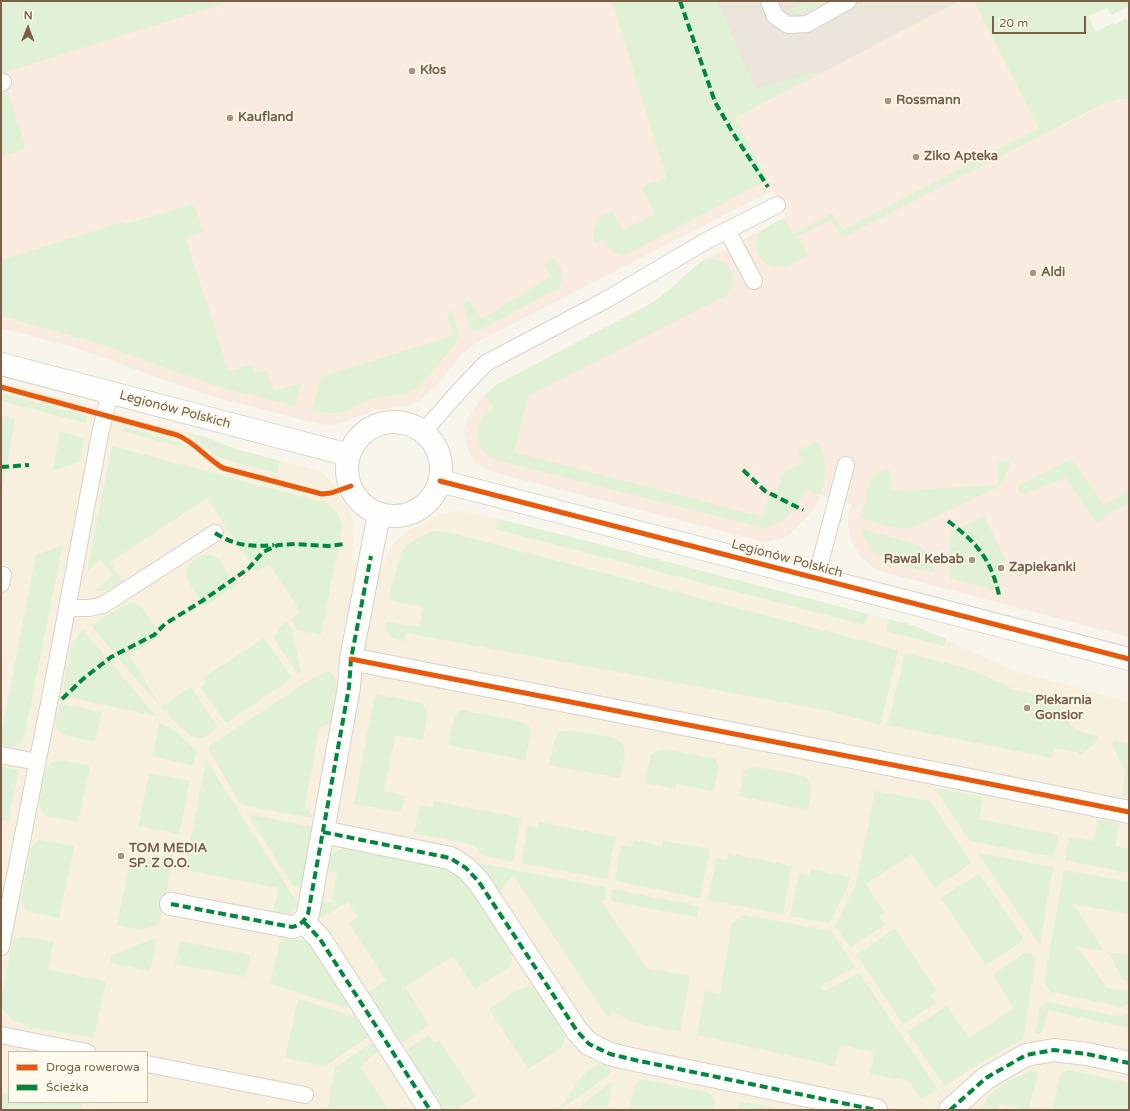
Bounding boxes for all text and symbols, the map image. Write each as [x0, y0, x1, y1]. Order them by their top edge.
north arrow [8, 8, 48, 48]
scale bar [994, 8, 1088, 34]
text: N [24, 9, 33, 22]
text: 20 m [999, 16, 1028, 30]
place label: Kłos [420, 63, 446, 79]
marker: Kłos [407, 66, 417, 76]
place label: Rossmann [896, 93, 961, 109]
marker: Rossmann [883, 96, 893, 106]
place label: Kaufland [238, 110, 294, 126]
marker: Kaufland [225, 113, 235, 123]
place label: Ziko Apteka [924, 149, 998, 165]
marker: Ziko Apteka [911, 152, 921, 162]
place label: Aldi [1041, 265, 1065, 281]
marker: Aldi [1028, 268, 1038, 278]
street label: Legionów Polskich [118, 388, 232, 432]
street label: Legionów Polskich [730, 537, 844, 581]
place label: Rawal Kebab [884, 552, 964, 568]
marker: Rawal Kebab [967, 555, 977, 565]
place label: Zapiekanki [1009, 560, 1076, 576]
marker: Zapiekanki [996, 563, 1006, 573]
place label: Piekarnia Gonsior [1035, 693, 1092, 724]
marker: Piekarnia Gonsior [1022, 703, 1032, 713]
place label: TOM MEDIA SP. Z O.O. [129, 841, 207, 872]
marker: TOM MEDIA SP. Z O.O. [116, 851, 126, 861]
legend [8, 1051, 148, 1103]
text: Droga rowerowa [46, 1060, 140, 1074]
text: Ścieżka [46, 1080, 89, 1094]

